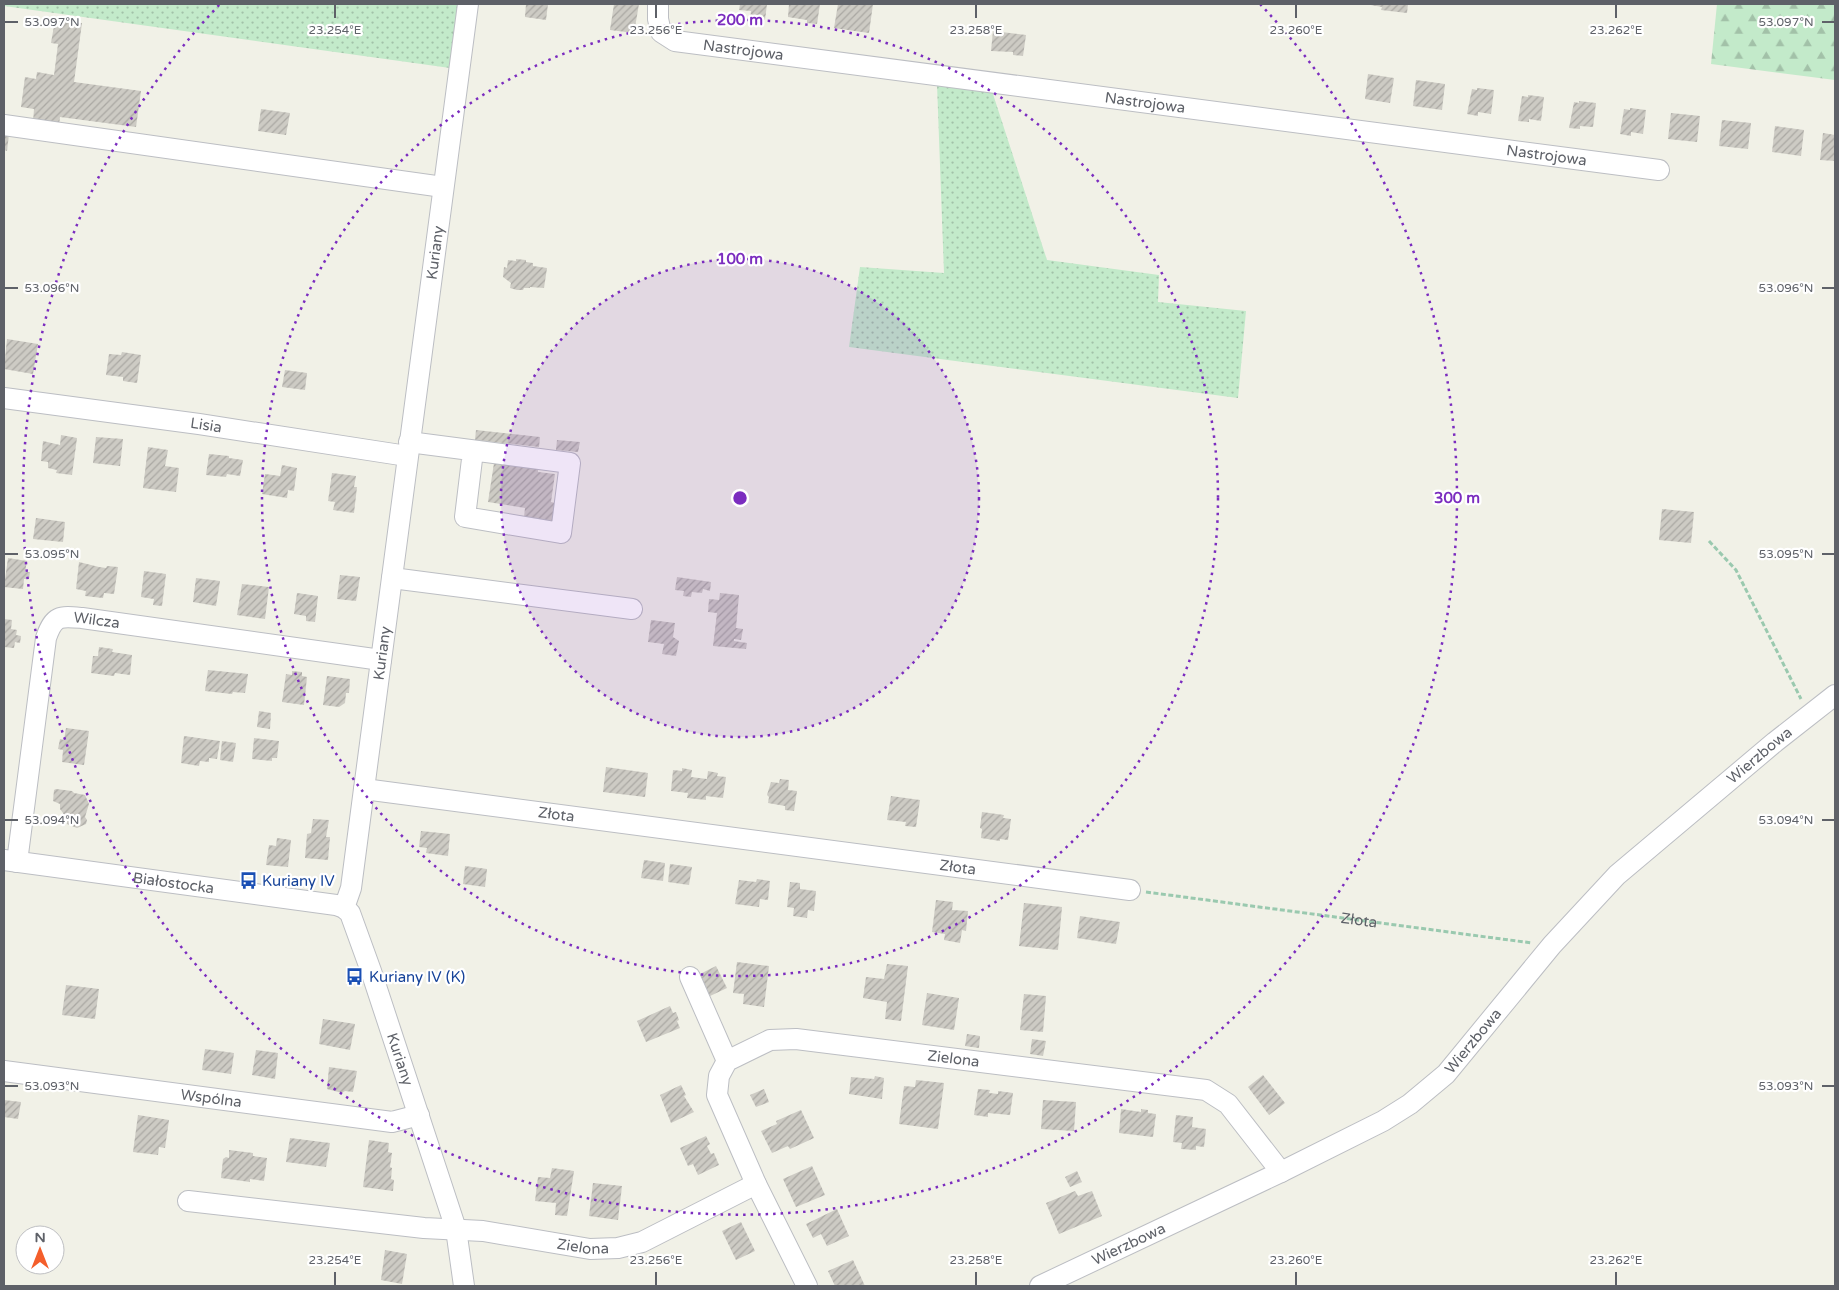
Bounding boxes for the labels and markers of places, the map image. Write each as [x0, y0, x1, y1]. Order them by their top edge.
centre of rings [731, 489, 749, 507]
bus stop icon: Kuriany IV [238, 871, 258, 891]
place label: Kuriany IV [262, 872, 335, 890]
bus stop icon: Kuriany IV (K) [345, 967, 365, 987]
place label: Kuriany IV (K) [369, 968, 465, 986]

